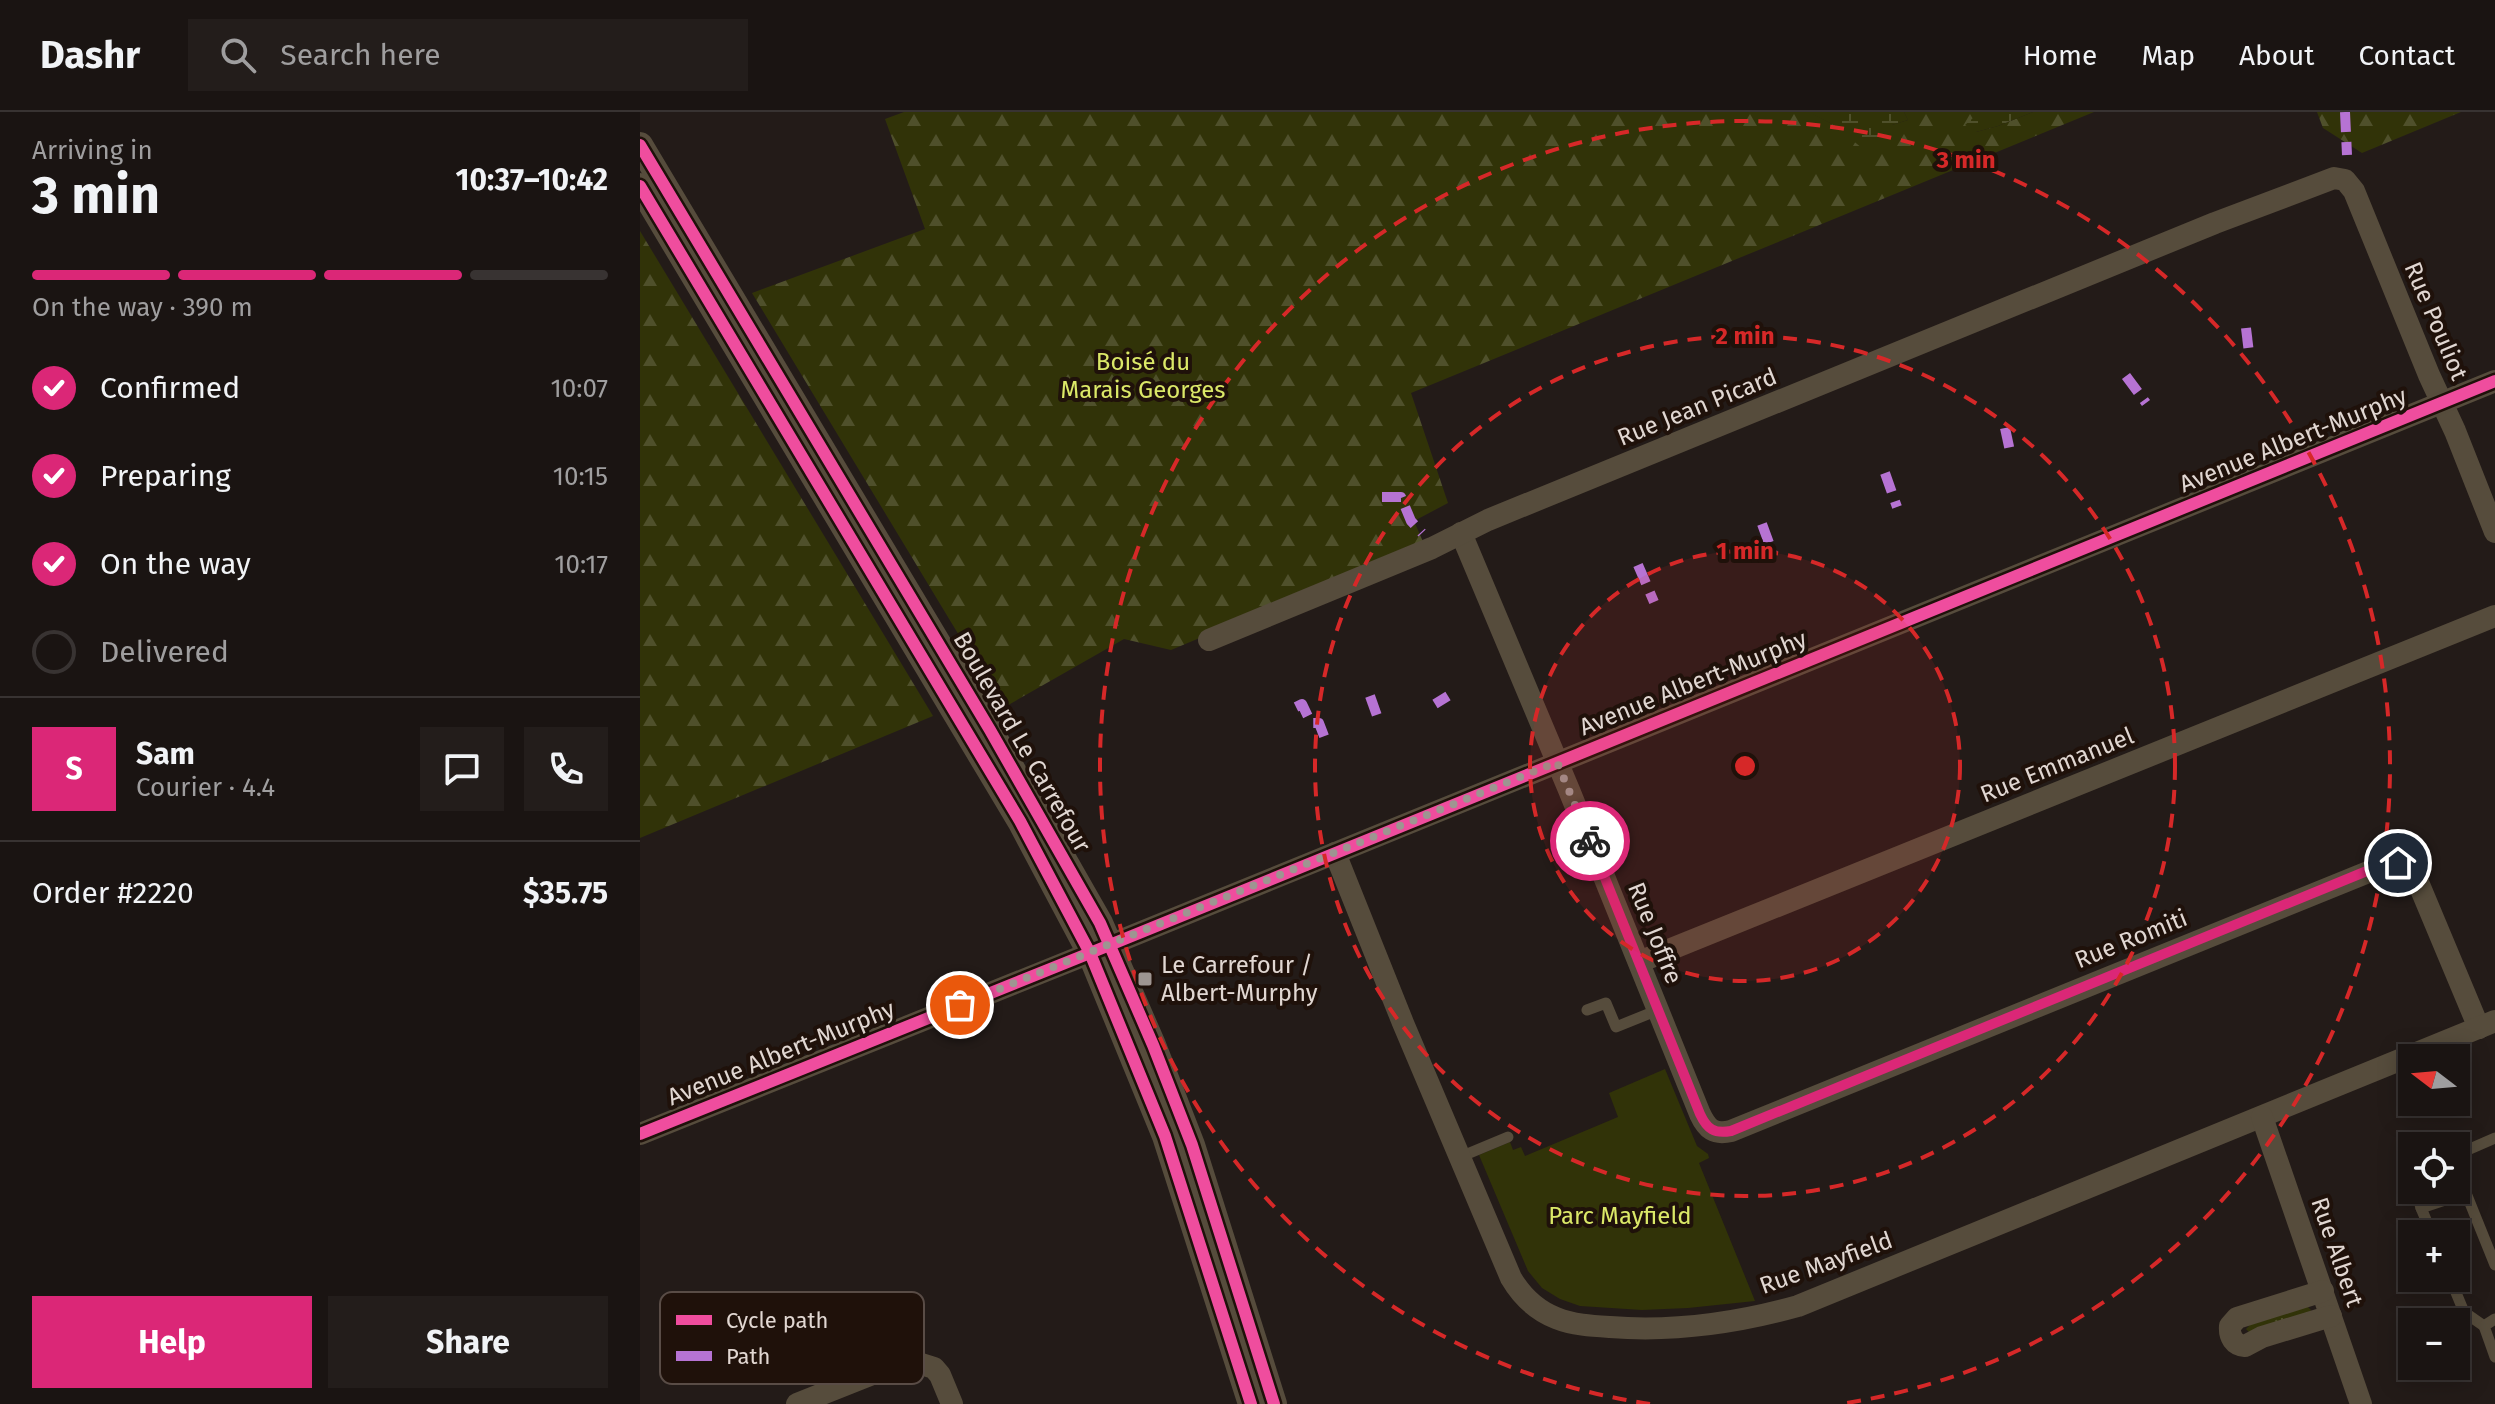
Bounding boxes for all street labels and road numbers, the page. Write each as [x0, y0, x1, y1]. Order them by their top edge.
street label: Rue Pouliot [2399, 258, 2474, 385]
street label: Rue Jean Picard [1613, 362, 1781, 452]
street label: Avenue Albert-Murphy [2175, 382, 2411, 498]
street label: Avenue Albert-Murphy [1575, 625, 1811, 741]
street label: Boulevard Le Carrefour [948, 627, 1097, 858]
street label: Rue Emmanuel [1976, 722, 2138, 808]
street label: Rue Joffre [1622, 878, 1688, 988]
street label: Rue Romiti [2071, 904, 2191, 974]
street label: Avenue Albert-Murphy [663, 995, 899, 1111]
street label: Rue Albert [2305, 1194, 2369, 1311]
street label: Rue Mayfield [1756, 1226, 1896, 1300]

